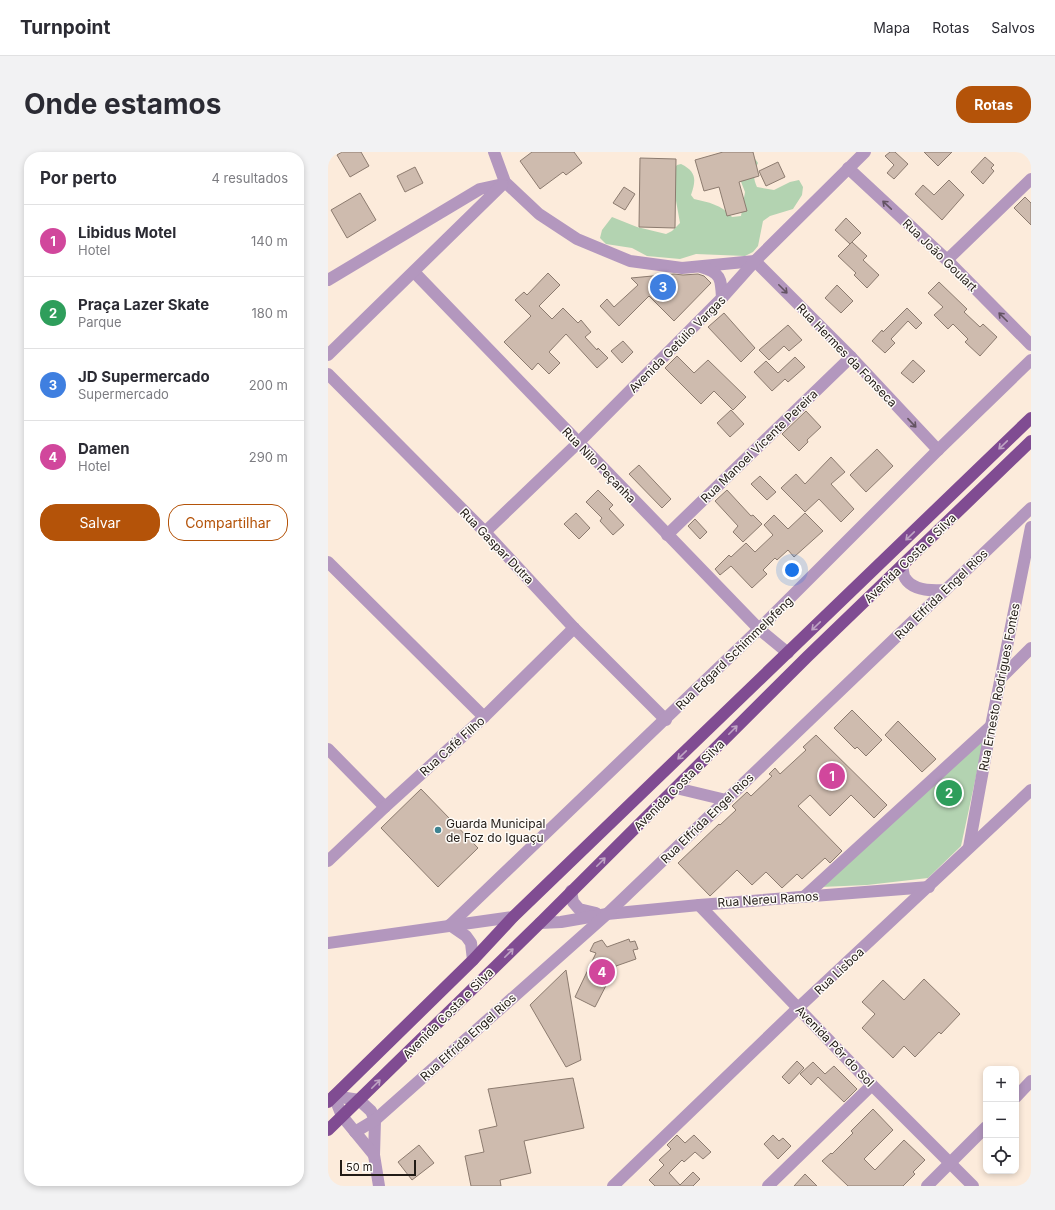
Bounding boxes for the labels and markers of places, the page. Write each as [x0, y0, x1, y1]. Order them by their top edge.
pin: 3 [650, 272, 676, 302]
pin: 1 [819, 761, 845, 791]
pin: 2 [936, 778, 962, 808]
place label: Guarda Municipal de Foz do Iguaçu [446, 816, 545, 845]
marker: Guarda Municipal de Foz do Iguaçu [433, 825, 443, 835]
pin: 4 [589, 957, 615, 987]

